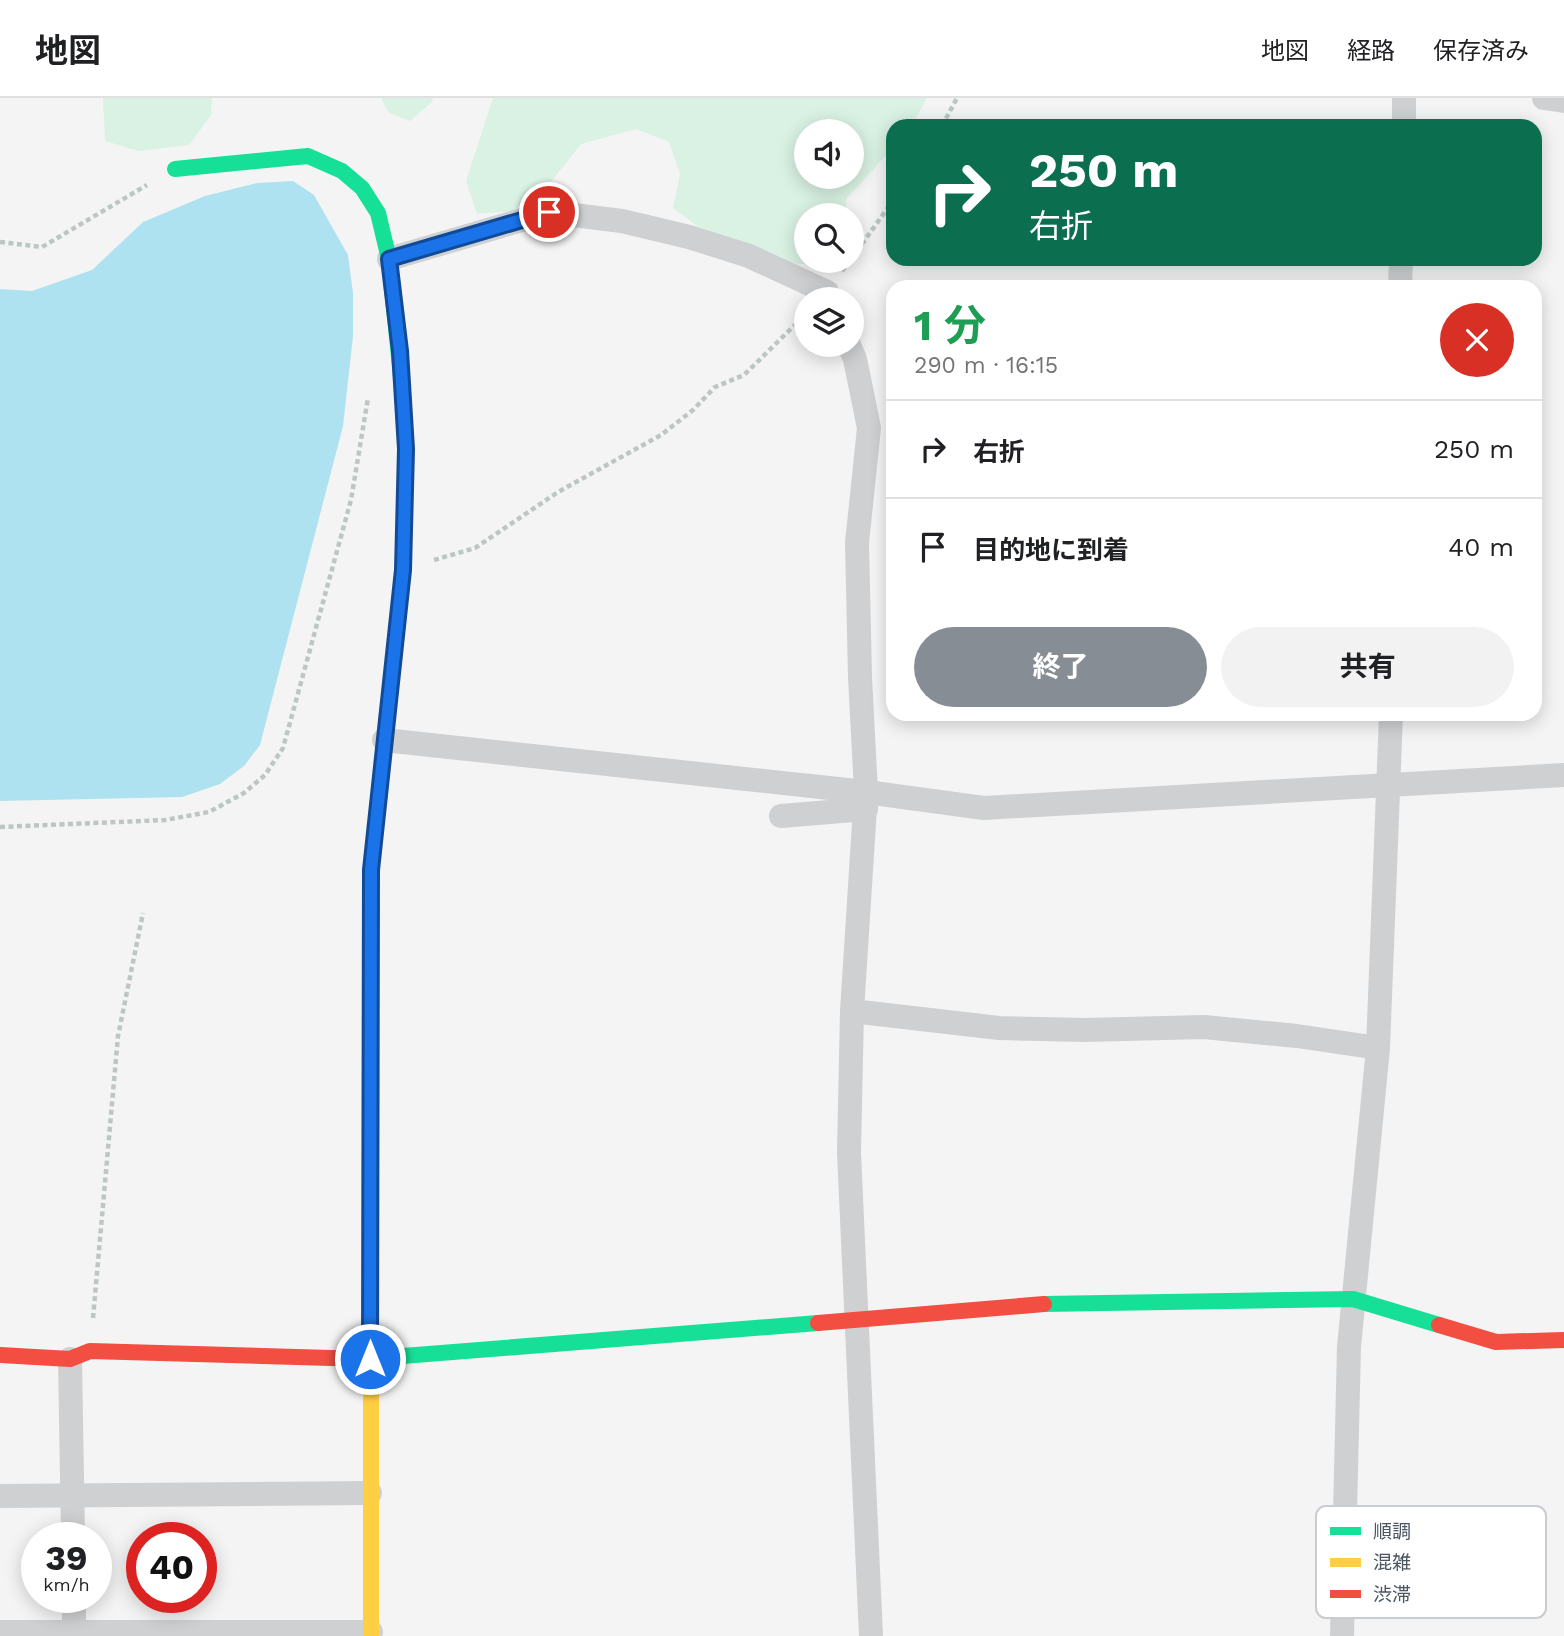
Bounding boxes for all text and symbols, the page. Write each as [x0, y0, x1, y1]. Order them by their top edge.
text: 地図 [35, 31, 101, 70]
text: 地図 [1261, 37, 1309, 65]
text: 経路 [1347, 37, 1395, 65]
text: 保存済み [1433, 37, 1529, 65]
map controls [794, 119, 864, 357]
button: sound [794, 119, 864, 189]
text: 250 m [1029, 141, 1178, 199]
icon: right [914, 147, 1005, 238]
pin [519, 182, 579, 242]
icon: arrive [530, 193, 568, 231]
button: search [794, 203, 864, 273]
text: 右折 [1029, 207, 1093, 245]
button: layers [794, 287, 864, 357]
text: 1 分 [914, 301, 986, 350]
button: close [1440, 303, 1514, 377]
text: 290 m · 16:15 [914, 352, 1058, 379]
icon: right [914, 430, 952, 468]
text: 250 m [1434, 434, 1514, 464]
text: 右折 [973, 437, 1025, 467]
icon: arrive [914, 528, 952, 566]
text: 40 m [1448, 532, 1514, 562]
text: 目的地に到着 [973, 535, 1129, 565]
button: 終了 [914, 627, 1207, 707]
button: 共有 [1221, 627, 1514, 707]
position arrow [333, 1322, 407, 1396]
legend [1316, 1506, 1546, 1618]
text: 順調 [1373, 1520, 1411, 1543]
speed limit sign: 40 [126, 1522, 217, 1613]
text: 39 [45, 1537, 88, 1579]
text: 混雑 [1373, 1551, 1411, 1574]
text: km/h [43, 1574, 90, 1595]
text: 渋滞 [1373, 1583, 1411, 1606]

